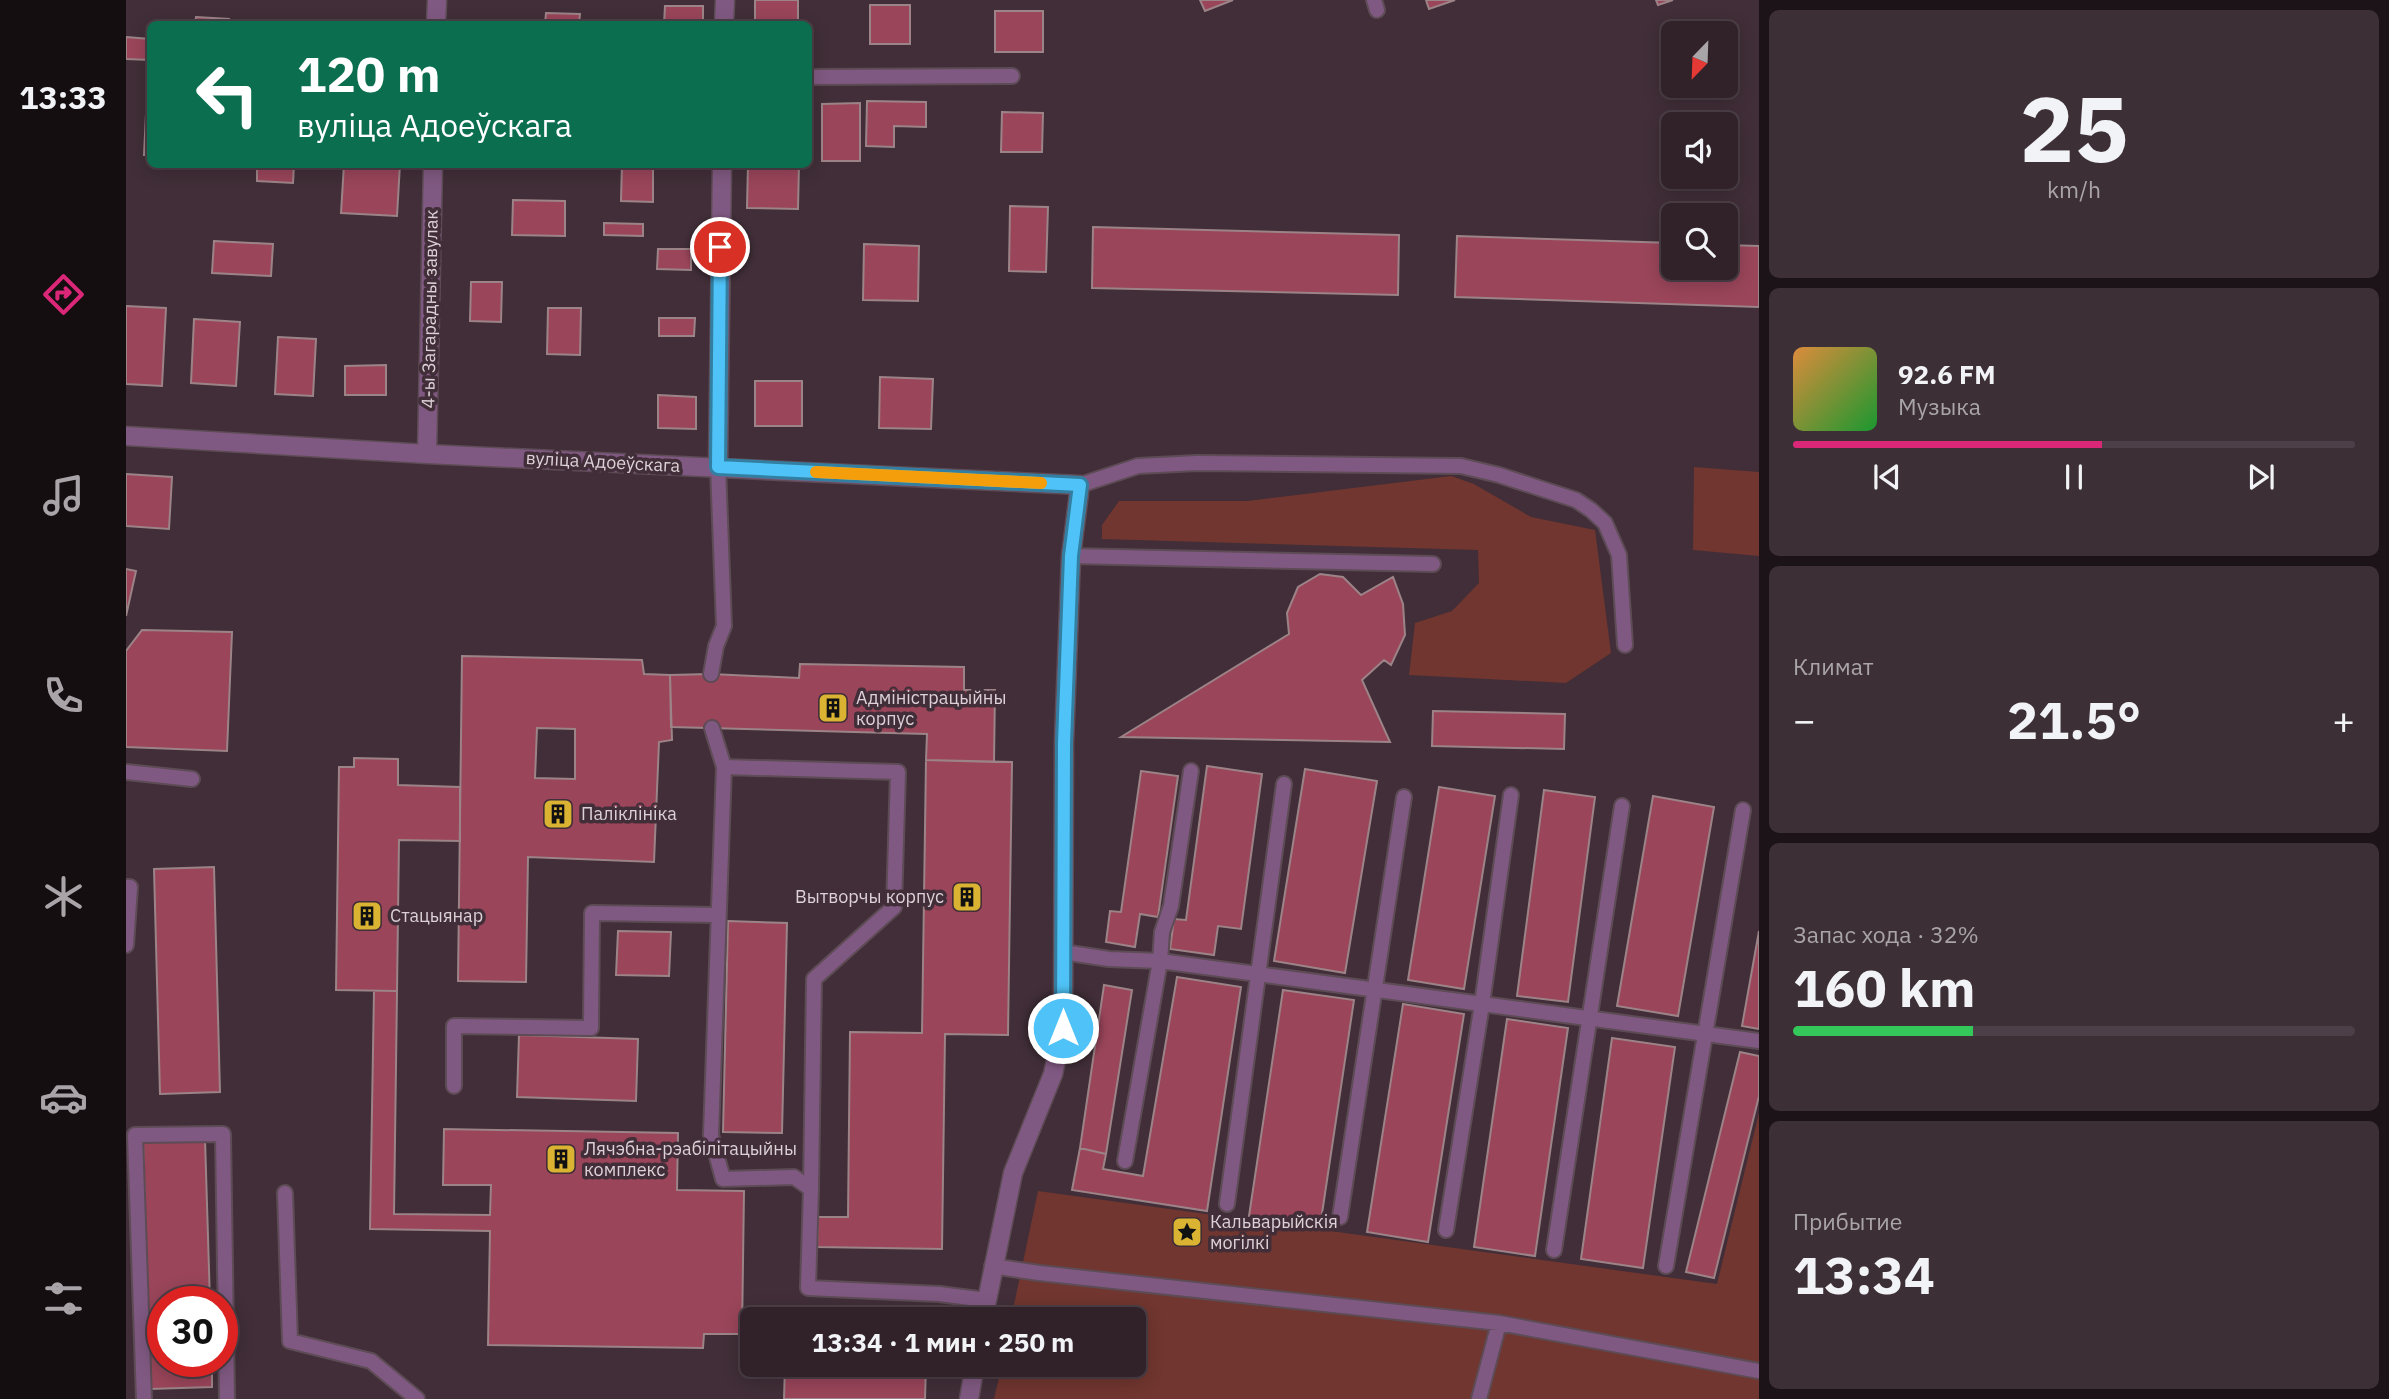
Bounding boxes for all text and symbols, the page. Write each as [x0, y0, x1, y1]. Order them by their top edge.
north arrow [1661, 21, 1738, 98]
map controls [1661, 21, 1738, 280]
text: 120 m [297, 42, 441, 105]
icon: left [182, 49, 273, 140]
text: 25 [2019, 69, 2129, 187]
text: 13:33 [19, 76, 107, 118]
text: вуліца Адоеўскага [297, 104, 572, 146]
button: sound [1661, 112, 1738, 189]
text: km/h [2047, 174, 2101, 204]
button: search [1661, 203, 1738, 280]
street label: 4-ы Загарадны завулак [416, 209, 443, 408]
pin [690, 217, 750, 277]
icon: arrive [701, 228, 739, 266]
icon: directions [39, 270, 88, 319]
text: 92.6 FM [1898, 357, 1996, 391]
text: Музыка [1898, 391, 1981, 421]
street label: вуліца Адоеўскага [525, 446, 681, 477]
icon: previous [1868, 458, 1906, 496]
icon: pause [2055, 458, 2093, 496]
icon: next [2242, 458, 2280, 496]
icon: music [39, 471, 88, 520]
text: Климат [1793, 651, 1874, 681]
icon: phone [39, 671, 88, 720]
place label: Адміністрацыйны корпус [856, 686, 1006, 730]
text: 21.5° [2007, 686, 2141, 753]
building icon: Адміністрацыйны корпус [816, 691, 850, 725]
text: − [1793, 695, 1816, 744]
text: + [2332, 695, 2355, 744]
building icon: Паліклініка [541, 797, 575, 831]
place label: Паліклініка [581, 802, 677, 825]
icon: climate [39, 872, 88, 921]
building icon: Вытворчы корпус [950, 880, 984, 914]
place label: Вытворчы корпус [795, 885, 944, 908]
building icon: Стацыянар [350, 899, 384, 933]
place label: Стацыянар [390, 904, 483, 927]
text: Запас хода · 32% [1793, 919, 1979, 949]
text: 160 km [1793, 954, 1975, 1021]
position arrow [1026, 991, 1100, 1065]
icon: car [39, 1073, 88, 1122]
place label: Лячэбна-рэабілітацыйны комплекс [584, 1137, 797, 1181]
building icon: Лячэбна-рэабілітацыйны комплекс [544, 1142, 578, 1176]
text: Прибытие [1793, 1206, 1902, 1236]
place label: Кальварыйскія могілкі [1210, 1210, 1338, 1254]
place icon: Кальварыйскія могілкі [1170, 1215, 1204, 1249]
text: 13:34 [1793, 1241, 1935, 1308]
icon: filters [39, 1274, 88, 1323]
speed limit sign: 30 [147, 1286, 238, 1377]
text: 13:34 · 1 мин · 250 m [812, 1325, 1074, 1359]

